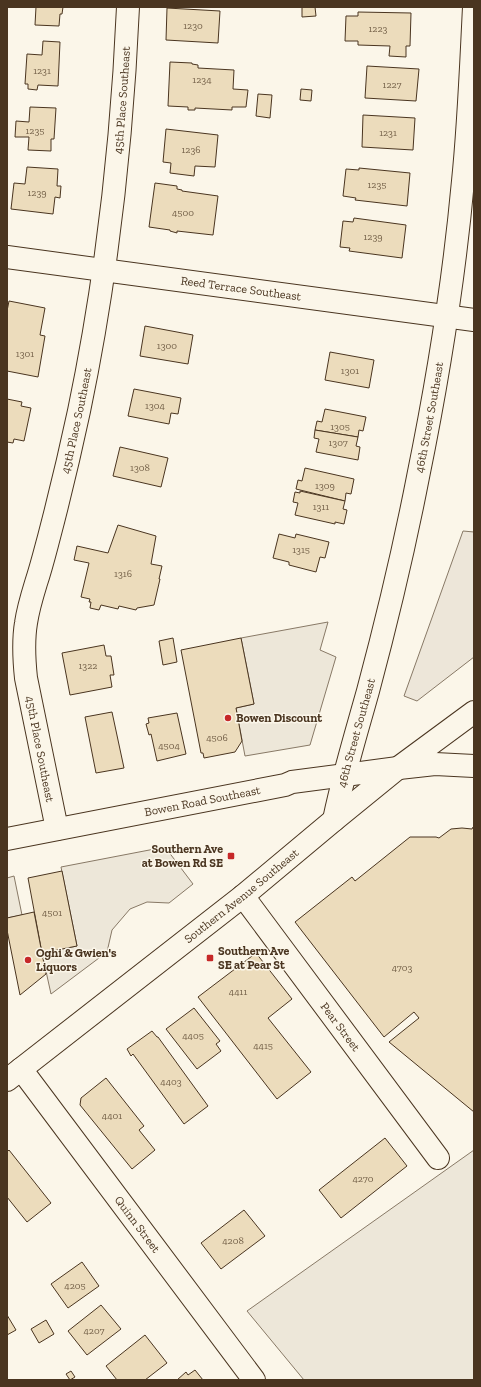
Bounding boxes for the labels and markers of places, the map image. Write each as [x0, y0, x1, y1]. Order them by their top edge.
place label: Bowen Discount [236, 711, 322, 725]
marker: Bowen Discount [223, 713, 233, 723]
place label: Southern Ave at Bowen Rd SE [142, 842, 223, 870]
marker: Southern Ave at Bowen Rd SE [226, 851, 236, 861]
place label: Southern Ave SE at Pear St [218, 944, 290, 972]
place label: Oghi & Gwien's Liquors [36, 946, 117, 974]
marker: Southern Ave SE at Pear St [205, 953, 215, 963]
marker: Oghi & Gwien's Liquors [23, 955, 33, 965]

